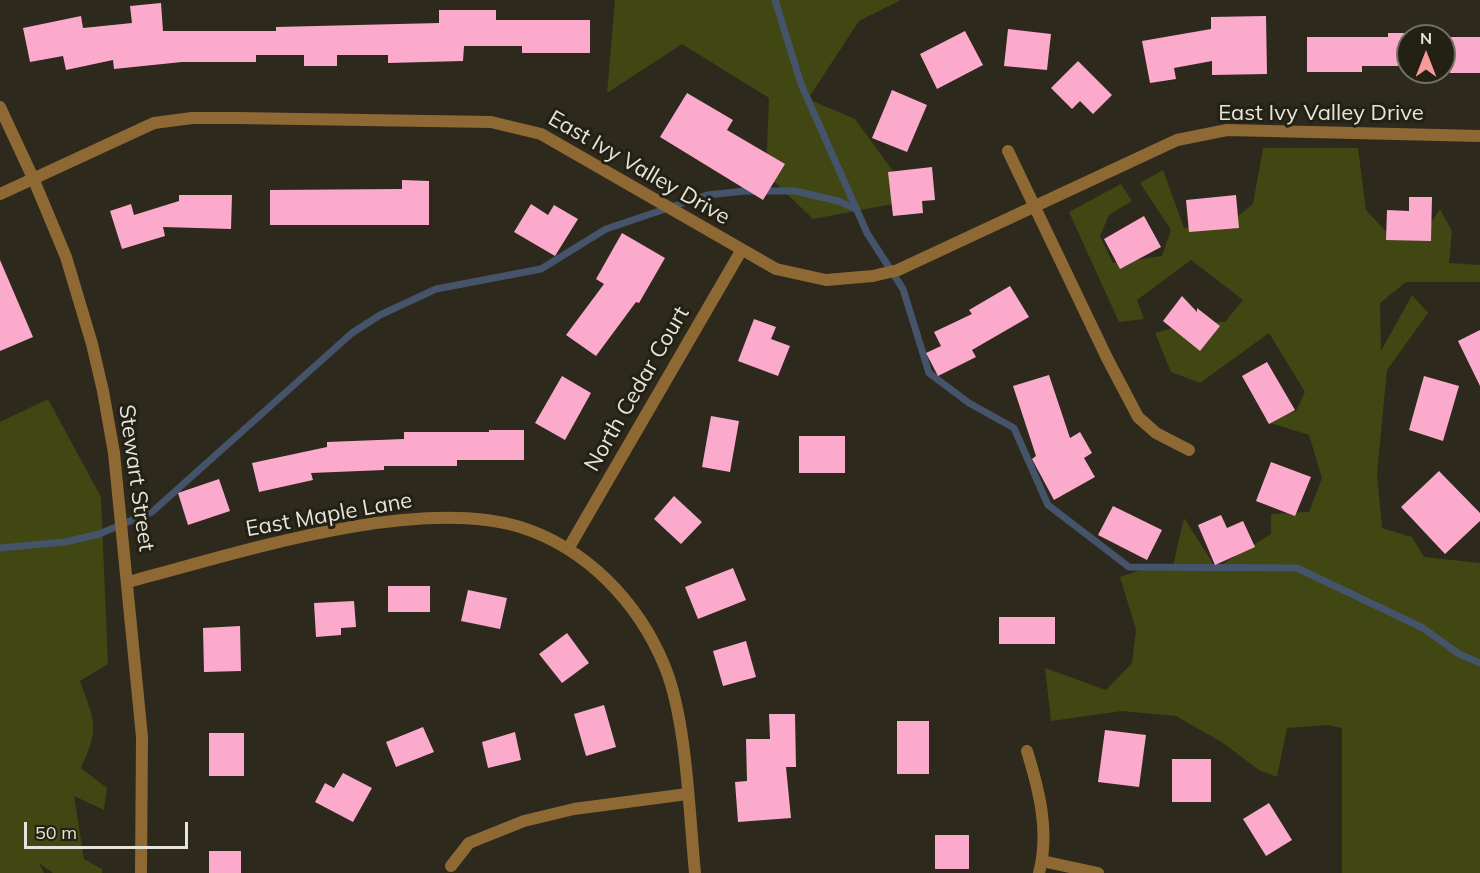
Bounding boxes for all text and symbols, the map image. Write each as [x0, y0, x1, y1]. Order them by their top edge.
north arrow [1396, 24, 1456, 84]
text: N [1420, 28, 1432, 48]
street label: East Ivy Valley Drive [1218, 100, 1424, 126]
street label: East Ivy Valley Drive [543, 105, 735, 231]
street label: North Cedar Court [579, 302, 695, 476]
street label: Stewart Street [113, 403, 159, 553]
street label: East Maple Lane [244, 487, 414, 543]
scale bar [27, 810, 190, 848]
text: 50 m [35, 821, 77, 844]

